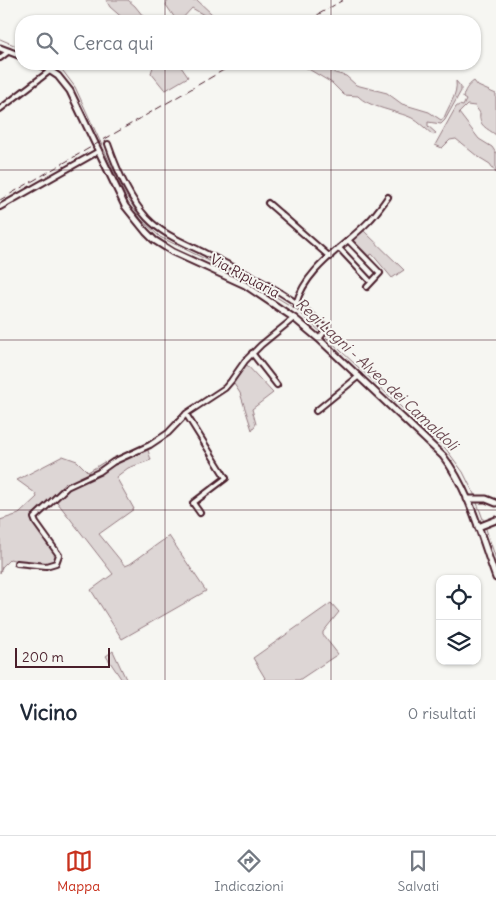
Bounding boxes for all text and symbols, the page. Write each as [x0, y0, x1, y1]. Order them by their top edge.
search box [15, 15, 481, 70]
icon: search [33, 29, 61, 57]
text: Cerca qui [73, 31, 154, 55]
street label: Via Ripuaria [207, 250, 283, 302]
water label: Regi Lagni - Alveo dei Camaldoli [292, 294, 463, 455]
map controls [436, 575, 481, 665]
button: locate [436, 575, 481, 620]
button: layers [436, 620, 481, 665]
scale bar [15, 645, 110, 668]
text: 200 m [22, 648, 64, 666]
text: Vicino [20, 699, 77, 726]
text: 0 risultati [408, 703, 476, 723]
tab: Mappa [57, 847, 100, 895]
tab: Indicazioni [214, 847, 284, 895]
tab: Salvati [398, 847, 439, 895]

